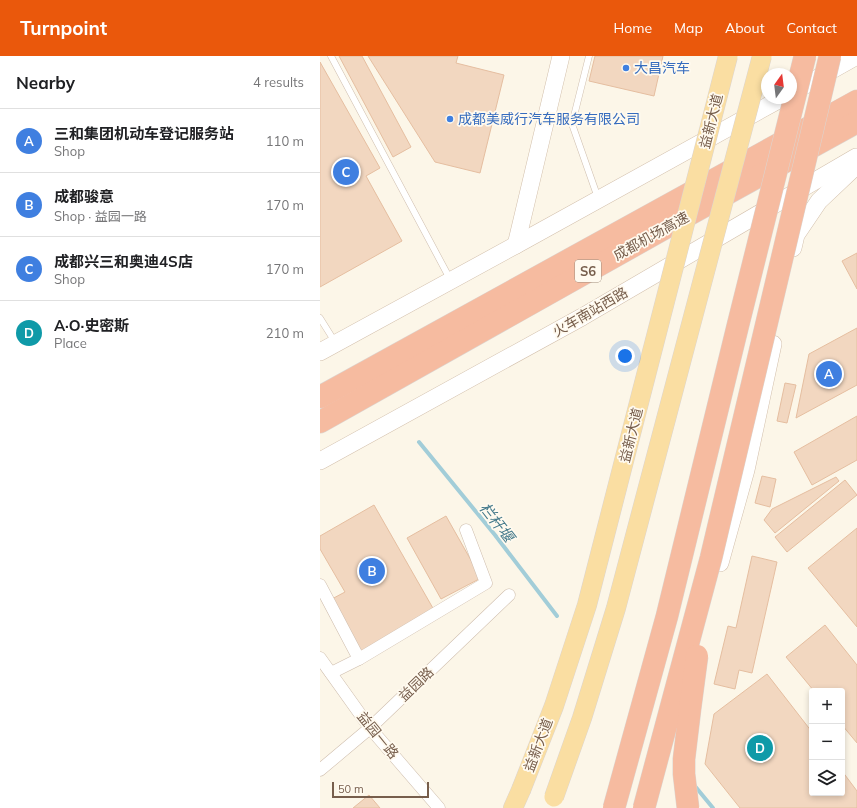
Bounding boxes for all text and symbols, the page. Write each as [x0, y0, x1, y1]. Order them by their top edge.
text: Turnpoint [20, 16, 107, 40]
text: Home [613, 19, 652, 37]
text: Map [674, 19, 703, 37]
text: About [725, 19, 765, 37]
text: Contact [787, 19, 837, 37]
place label: 大昌汽车 [634, 59, 690, 77]
marker: 大昌汽车 [621, 63, 631, 73]
north arrow [761, 68, 797, 104]
text: Nearby [16, 72, 75, 93]
text: 4 results [253, 74, 304, 90]
street label: 益新大道 [695, 92, 727, 150]
place label: 成都美威行汽车服务有限公司 [458, 110, 640, 128]
marker: 成都美威行汽车服务有限公司 [445, 114, 455, 124]
text: 三和集团机动车登记服务站 [54, 124, 234, 143]
text: A [24, 133, 34, 149]
text: 110 m [266, 133, 304, 149]
text: Shop [54, 143, 85, 159]
pin: C [333, 157, 359, 187]
text: 成都骏意 [54, 187, 114, 206]
text: B [25, 197, 33, 213]
text: 170 m [266, 197, 304, 213]
text: Shop · 益园一路 [54, 208, 147, 224]
street label: 成都机场高速 [610, 208, 692, 264]
text: 成都兴三和奥迪4S店 [54, 252, 193, 271]
road number: S6 [575, 260, 601, 282]
text: C [25, 261, 33, 277]
text: 170 m [266, 261, 304, 277]
text: Shop [54, 271, 85, 287]
street label: 火车南站西路 [549, 283, 631, 341]
text: A·O·史密斯 [54, 316, 129, 335]
text: D [24, 325, 34, 341]
text: 210 m [266, 325, 304, 341]
text: Place [54, 335, 87, 351]
your location [615, 346, 635, 366]
pin: A [816, 359, 842, 389]
street label: 益新大道 [615, 406, 647, 464]
water label: 栏杆堰 [476, 498, 520, 548]
pin: B [359, 556, 385, 586]
street label: 益园路 [395, 663, 437, 705]
map controls [809, 688, 845, 796]
button: + [809, 688, 845, 724]
street label: 益园一路 [353, 708, 403, 762]
street label: 益新大道 [520, 716, 556, 774]
button: − [809, 724, 845, 760]
pin: D [747, 733, 773, 763]
button: layers [809, 760, 845, 796]
scale bar [332, 780, 429, 799]
text: 50 m [338, 782, 364, 796]

